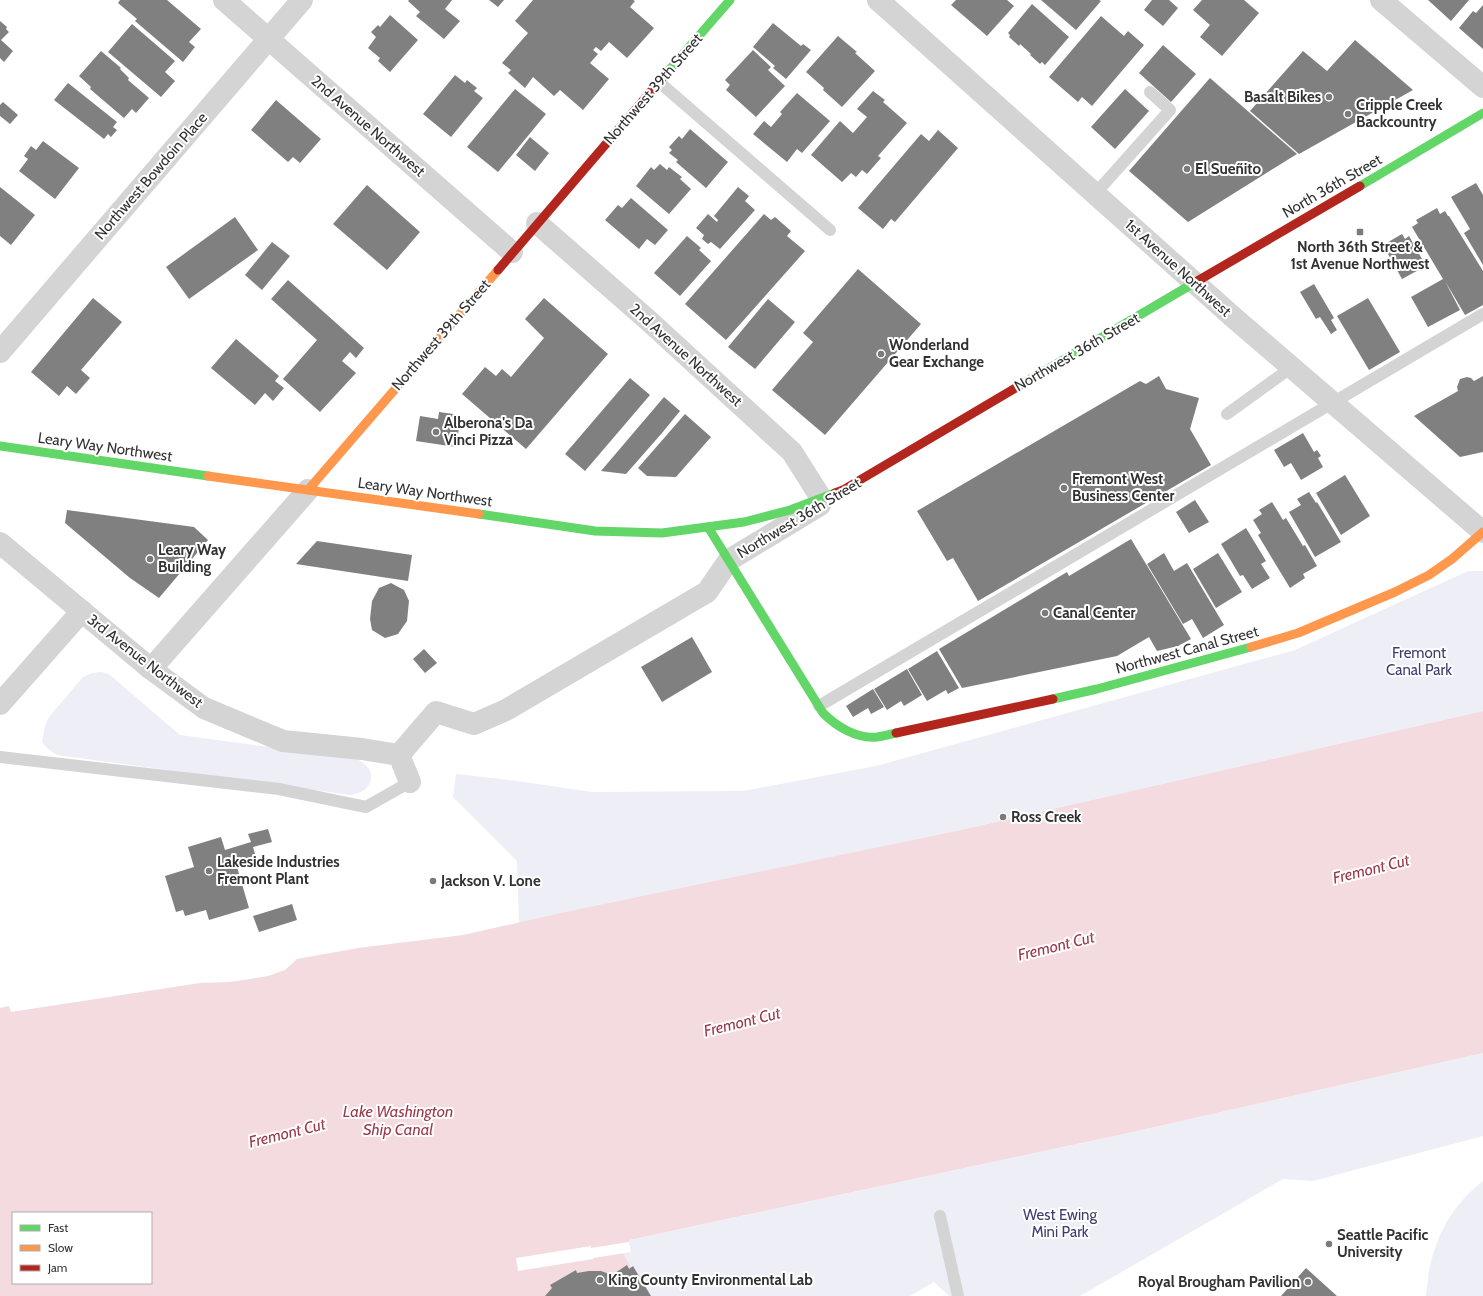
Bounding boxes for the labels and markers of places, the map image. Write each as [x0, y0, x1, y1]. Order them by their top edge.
place label: Basalt Bikes [1244, 88, 1321, 106]
marker: Basalt Bikes [1324, 92, 1334, 102]
place label: Cripple Creek Backcountry [1356, 96, 1443, 131]
marker: Cripple Creek Backcountry [1343, 109, 1353, 119]
place label: El Sueñito [1195, 160, 1261, 178]
marker: El Sueñito [1182, 164, 1192, 174]
marker: North 36th Street & 1st Avenue Northwest [1355, 227, 1365, 237]
place label: North 36th Street & 1st Avenue Northwest [1290, 238, 1430, 273]
place label: Wonderland Gear Exchange [889, 336, 984, 371]
marker: Wonderland Gear Exchange [876, 349, 886, 359]
place label: Alberona's Da Vinci Pizza [444, 414, 533, 449]
marker: Alberona's Da Vinci Pizza [431, 427, 441, 437]
place label: Fremont West Business Center [1072, 470, 1174, 505]
marker: Fremont West Business Center [1059, 483, 1069, 493]
place label: Leary Way Building [158, 541, 227, 576]
marker: Leary Way Building [145, 554, 155, 564]
place label: Canal Center [1053, 604, 1135, 622]
marker: Canal Center [1040, 608, 1050, 618]
place label: Ross Creek [1011, 808, 1082, 826]
marker: Ross Creek [998, 812, 1008, 822]
place label: Lakeside Industries Fremont Plant [217, 853, 340, 888]
marker: Lakeside Industries Fremont Plant [204, 866, 214, 876]
place label: Jackson V. Lone [440, 872, 541, 890]
marker: Jackson V. Lone [428, 876, 438, 886]
place label: Seattle Pacific University [1337, 1226, 1429, 1261]
marker: Seattle Pacific University [1324, 1239, 1334, 1249]
place label: King County Environmental Lab [608, 1271, 813, 1289]
place label: Royal Brougham Pavilion [1138, 1273, 1300, 1291]
marker: King County Environmental Lab [595, 1275, 605, 1285]
marker: Royal Brougham Pavilion [1303, 1277, 1313, 1287]

